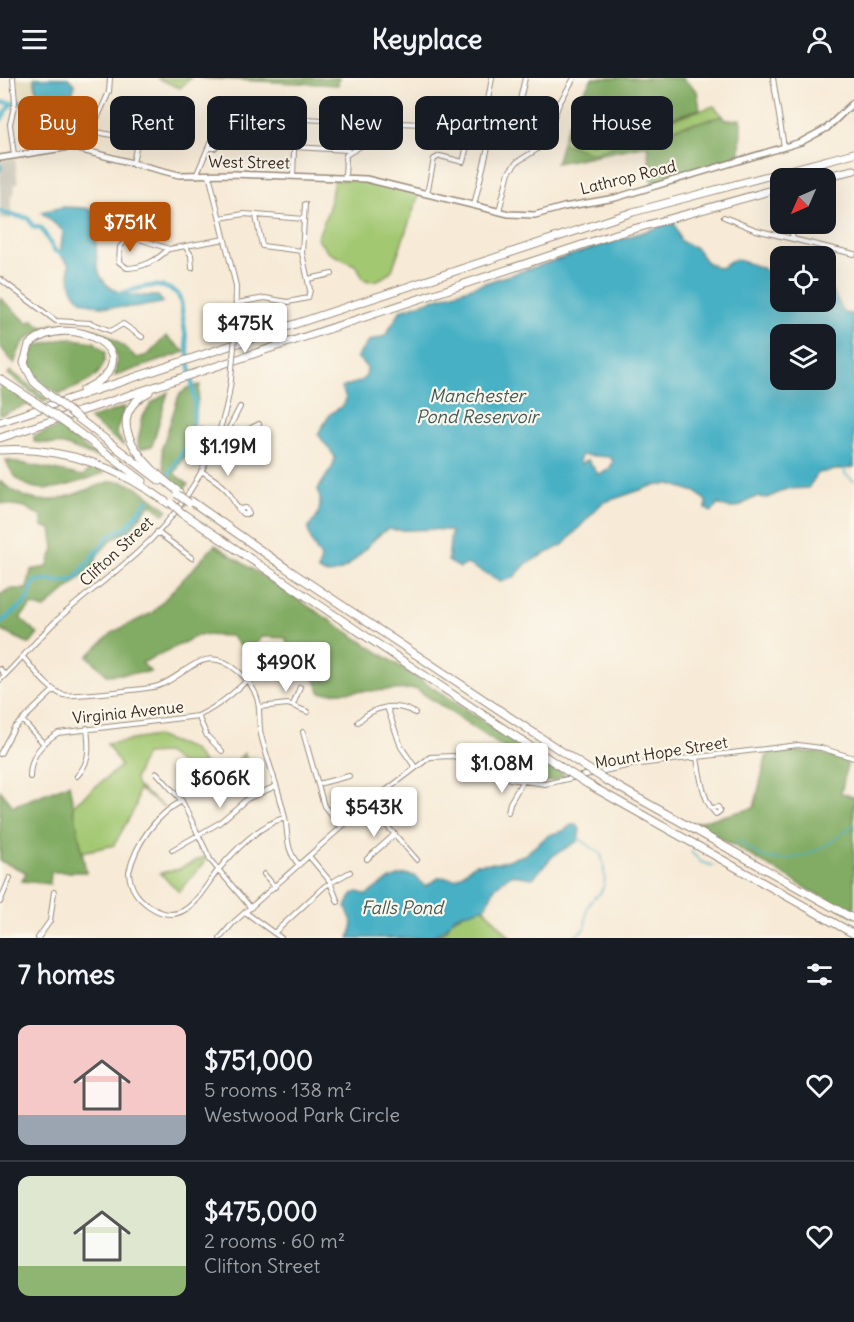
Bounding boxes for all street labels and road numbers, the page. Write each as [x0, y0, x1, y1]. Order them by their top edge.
street label: West Street [208, 151, 291, 173]
street label: Lathrop Road [578, 155, 678, 199]
street label: Clifton Street [75, 512, 157, 590]
street label: Virginia Avenue [71, 696, 185, 728]
street label: Mount Hope Street [593, 732, 729, 772]

